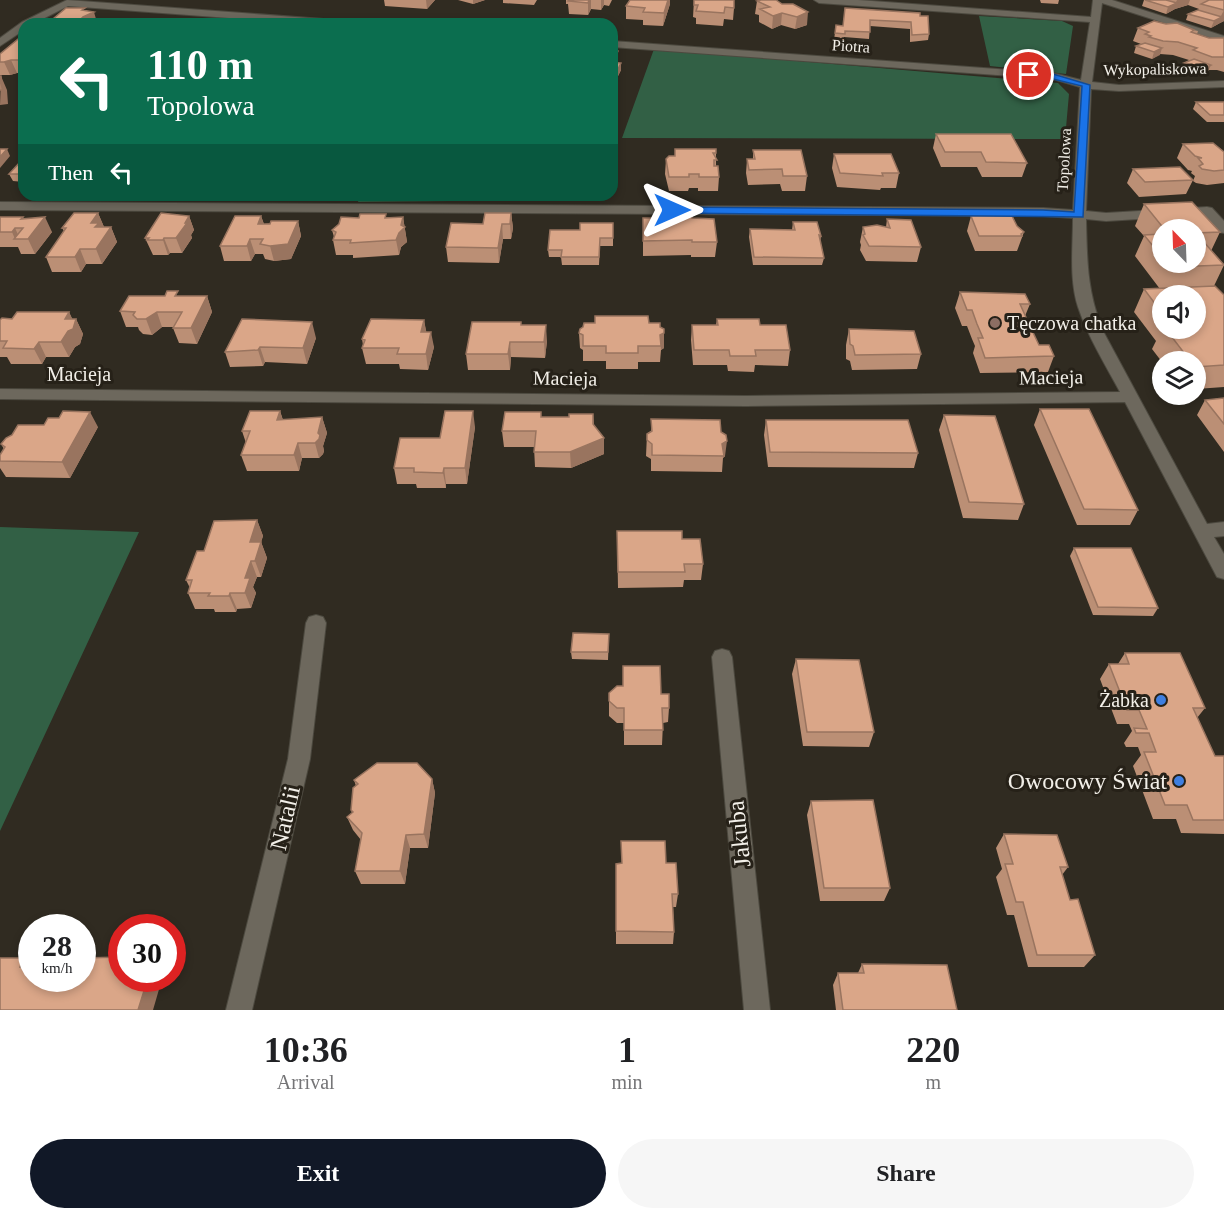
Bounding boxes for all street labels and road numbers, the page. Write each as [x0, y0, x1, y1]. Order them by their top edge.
street label: Piotra [831, 36, 871, 56]
street label: Wykopaliskowa [1103, 60, 1207, 79]
street label: Topolowa [1054, 128, 1075, 192]
street label: Macieja [47, 363, 111, 386]
street label: Macieja [1019, 365, 1084, 390]
street label: Macieja [533, 366, 598, 391]
street label: Natalii [265, 783, 305, 853]
street label: Jakuba [723, 799, 755, 869]

